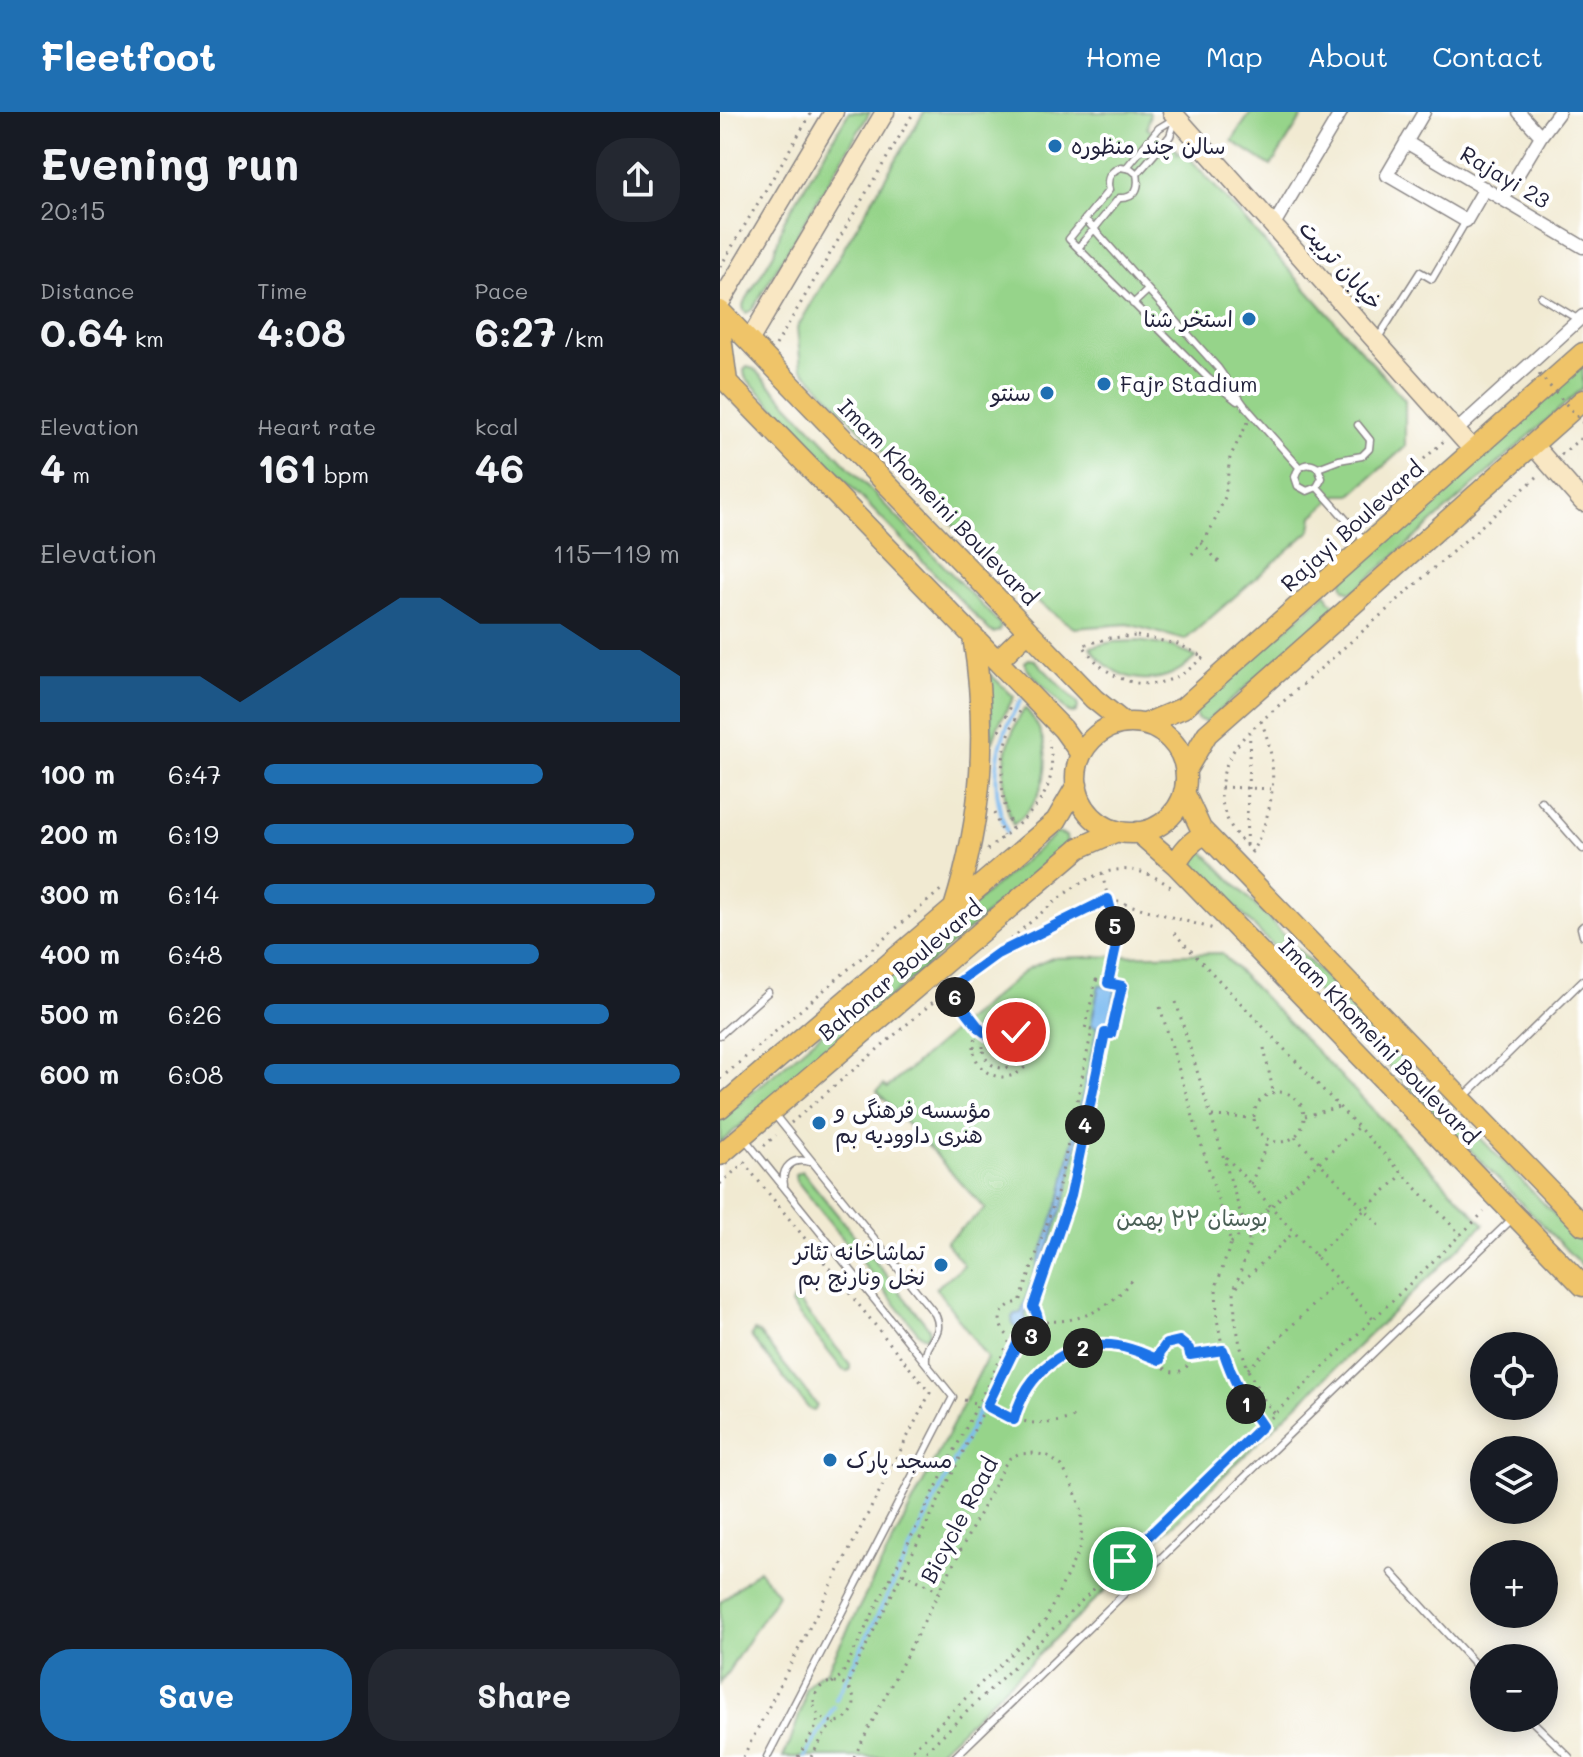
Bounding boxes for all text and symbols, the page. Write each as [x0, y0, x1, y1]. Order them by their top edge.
text: Fleetfoot [40, 31, 216, 81]
text: Home [1086, 38, 1162, 74]
text: Map [1206, 38, 1263, 74]
text: About [1307, 38, 1388, 74]
text: Contact [1432, 38, 1543, 74]
place label: سالن چند منظوره [1071, 131, 1226, 160]
text: Evening run [40, 134, 299, 191]
marker: سالن چند منظوره [1046, 137, 1064, 155]
button: share [596, 138, 680, 222]
street label: Rajayi 23 [1455, 139, 1555, 215]
text: 20:15 [40, 193, 105, 227]
street label: خیابان تربیت [1293, 214, 1389, 316]
text: Distance [40, 276, 135, 305]
text: Time [257, 276, 307, 305]
text: Pace [475, 276, 528, 305]
place label: استخر شنا [1143, 304, 1233, 333]
text: 0.64 [40, 305, 128, 357]
text: 4:08 [257, 305, 346, 357]
text: 6:27 [475, 305, 556, 357]
marker: استخر شنا [1240, 310, 1258, 328]
text: km [128, 324, 164, 353]
text: /km [556, 324, 604, 353]
place label: Fajr Stadium [1120, 369, 1258, 398]
marker: Fajr Stadium [1095, 375, 1113, 393]
place label: سنتو [989, 378, 1031, 407]
marker: سنتو [1038, 384, 1056, 402]
street label: Imam Khomeini Boulevard [832, 392, 1045, 611]
text: Elevation [40, 412, 139, 441]
text: Heart rate [257, 412, 376, 441]
text: kcal [475, 412, 519, 441]
text: 4 [40, 441, 65, 493]
text: 161 [257, 441, 317, 493]
text: 46 [475, 441, 524, 493]
street label: Rajayi Boulevard [1274, 454, 1429, 597]
text: m [65, 460, 90, 489]
text: bpm [317, 460, 369, 489]
text: Elevation [40, 536, 157, 570]
text: 115–119 m [553, 536, 680, 570]
text: 100 m [40, 757, 115, 791]
text: 6:47 [168, 757, 221, 791]
text: 200 m [40, 817, 118, 851]
text: 6:19 [168, 817, 219, 851]
text: 300 m [40, 877, 119, 911]
text: 6:14 [168, 877, 219, 911]
street label: Bahonar Boulevard [812, 893, 988, 1047]
pin: 5 [1095, 906, 1135, 946]
text: 5 [1109, 911, 1121, 940]
street label: Imam Khomeini Boulevard [1273, 931, 1486, 1150]
text: 400 m [40, 937, 120, 971]
text: 6:48 [168, 937, 223, 971]
pin: 6 [935, 977, 975, 1017]
text: 6 [948, 982, 962, 1011]
text: 500 m [40, 997, 119, 1031]
text: 6:26 [168, 997, 222, 1031]
pin [982, 998, 1050, 1066]
icon: check [994, 1010, 1038, 1054]
text: 600 m [40, 1057, 119, 1091]
text: 6:08 [168, 1057, 224, 1091]
place label: مؤسسه فرهنگی و هنری داوودیه بم [833, 1095, 991, 1152]
pin: 4 [1065, 1105, 1105, 1145]
text: 4 [1078, 1110, 1092, 1139]
marker: مؤسسه فرهنگی و هنری داوودیه بم [810, 1114, 828, 1132]
park label: بوستان ۲۲ بهمن [1116, 1203, 1268, 1232]
place label: تماشاخانه تئاتر نخل ونارنج بم [792, 1237, 926, 1294]
marker: تماشاخانه تئاتر نخل ونارنج بم [932, 1256, 950, 1274]
pin: 3 [1011, 1316, 1051, 1356]
text: 3 [1024, 1321, 1038, 1350]
pin: 2 [1063, 1328, 1103, 1368]
map controls [1470, 1332, 1558, 1732]
button: locate [1470, 1332, 1558, 1420]
text: 2 [1077, 1333, 1089, 1362]
pin: 1 [1226, 1384, 1266, 1424]
text: 1 [1241, 1389, 1251, 1418]
button: layers [1470, 1436, 1558, 1524]
place label: مسجد پارک [846, 1445, 952, 1475]
marker: مسجد پارک [821, 1451, 839, 1469]
street label: Bicycle Road [913, 1452, 1004, 1588]
pin [1089, 1527, 1157, 1595]
icon: arrive [1101, 1539, 1145, 1583]
button: + [1470, 1540, 1558, 1628]
button: − [1470, 1644, 1558, 1732]
button: Save [40, 1649, 352, 1741]
button: Share [368, 1649, 680, 1741]

